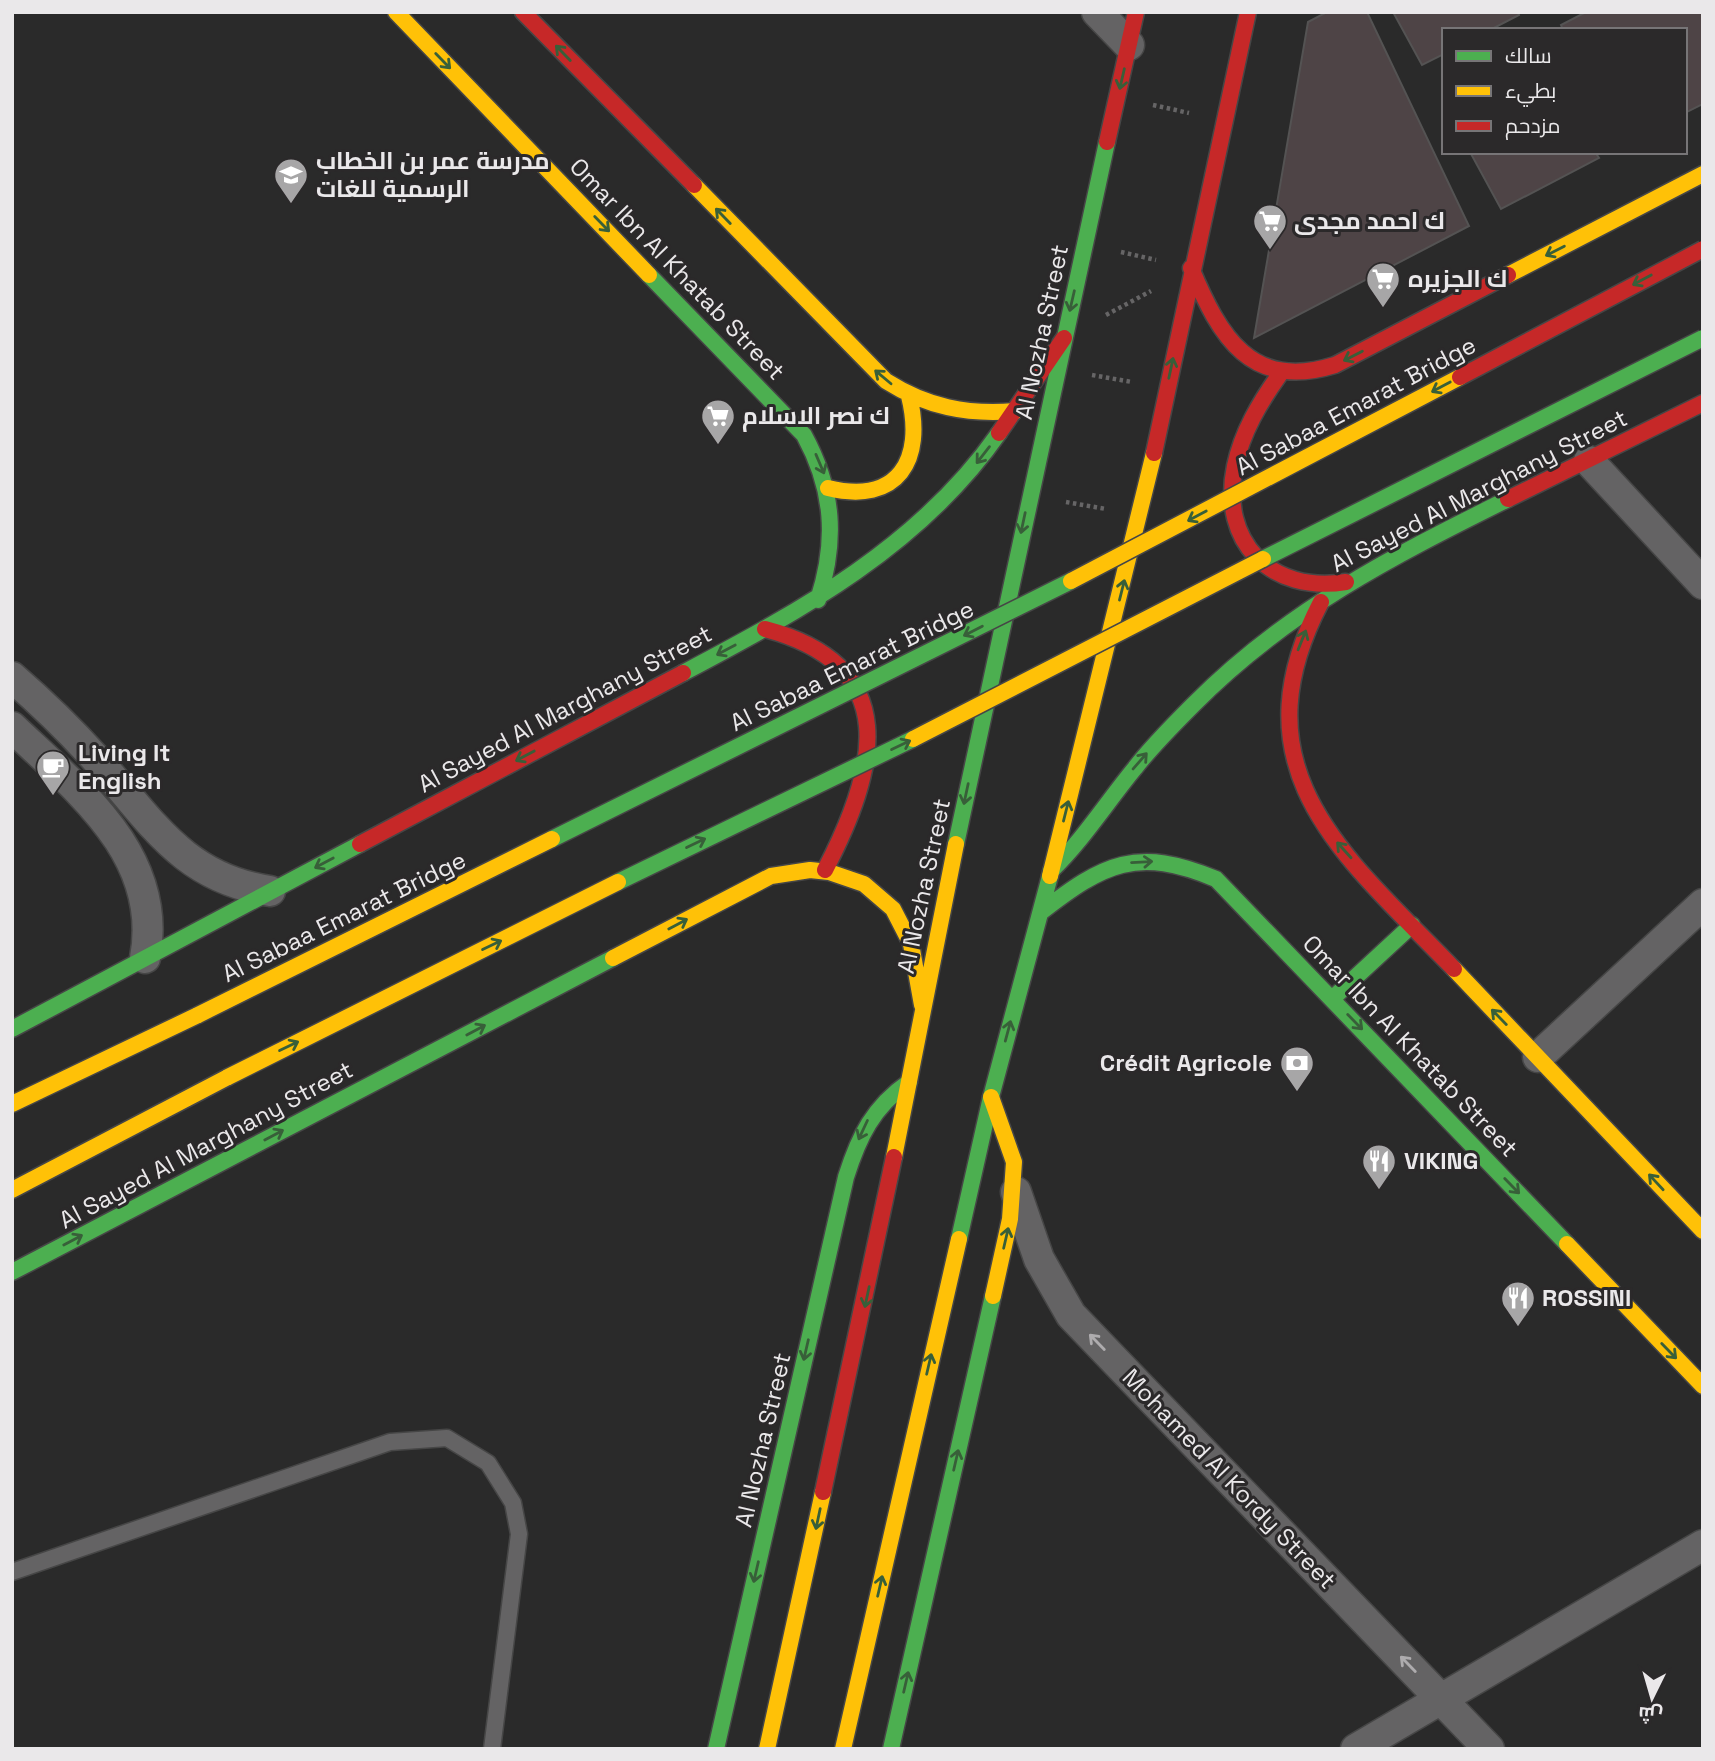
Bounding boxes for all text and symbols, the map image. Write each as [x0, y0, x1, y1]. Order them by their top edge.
legend [1442, 28, 1687, 154]
text: سالك [1505, 42, 1552, 69]
one-way arrow [555, 45, 572, 62]
one-way arrow [435, 52, 452, 69]
one-way arrow [1114, 67, 1128, 90]
text: بطيء [1505, 77, 1556, 107]
text: مزدحم [1505, 112, 1560, 140]
place label: مدرسة عمر بن الخطاب الرسمية للغات [316, 145, 550, 204]
street label: Omar Ibn Al Khatab Street [563, 151, 792, 386]
school or university icon: مدرسة عمر بن الخطاب الرسمية للغات [272, 156, 310, 205]
supermarket icon: ك احمد مجدى [1251, 202, 1289, 251]
place label: ك احمد مجدى [1294, 205, 1445, 236]
one-way arrow [714, 207, 731, 224]
one-way arrow [593, 216, 610, 233]
street label: Al Nozha Street [1008, 242, 1075, 422]
one-way arrow [1545, 244, 1566, 258]
supermarket icon: ك الجزيره [1364, 260, 1402, 309]
place label: ك الجزيره [1408, 263, 1507, 294]
one-way arrow [1633, 274, 1653, 288]
one-way arrow [1065, 289, 1078, 312]
street label: Al Sabaa Emarat Bridge [1230, 329, 1481, 482]
one-way arrow [1344, 349, 1364, 363]
one-way arrow [1165, 357, 1178, 380]
one-way arrow [874, 369, 892, 385]
one-way arrow [1431, 380, 1452, 394]
supermarket icon: ك نصر الاسلام [699, 397, 737, 446]
place label: ك نصر الاسلام [742, 400, 890, 432]
street label: Al Sayed Al Marghany Street [1325, 402, 1632, 579]
one-way arrow [976, 445, 991, 463]
one-way arrow [814, 453, 827, 475]
one-way arrow [1187, 509, 1207, 523]
one-way arrow [1016, 511, 1030, 534]
one-way arrow [1116, 579, 1129, 602]
street label: Al Sabaa Emarat Bridge [725, 593, 979, 738]
street label: Al Sayed Al Marghany Street [412, 618, 717, 799]
one-way arrow [963, 625, 984, 639]
one-way arrow [1297, 629, 1310, 651]
one-way arrow [717, 643, 737, 657]
place label: Living It English [78, 737, 170, 796]
one-way arrow [890, 738, 911, 751]
cafe icon: Living It English [34, 748, 72, 797]
one-way arrow [516, 749, 536, 763]
one-way arrow [1132, 753, 1148, 771]
one-way arrow [959, 782, 973, 805]
street label: Al Nozha Street [890, 796, 957, 976]
one-way arrow [1060, 800, 1074, 823]
one-way arrow [685, 836, 706, 850]
one-way arrow [1336, 842, 1353, 859]
street label: Al Sabaa Emarat Bridge [217, 844, 471, 989]
one-way arrow [1131, 855, 1154, 868]
one-way arrow [315, 856, 335, 870]
one-way arrow [667, 917, 688, 931]
street label: Omar Ibn Al Khatab Street [1296, 928, 1525, 1163]
one-way arrow [481, 937, 502, 951]
one-way arrow [1491, 1009, 1508, 1026]
one-way arrow [1347, 1013, 1364, 1030]
one-way arrow [1002, 1020, 1015, 1043]
one-way arrow [465, 1022, 486, 1036]
one-way arrow [278, 1039, 299, 1053]
bank icon: Crédit Agricole [1278, 1044, 1316, 1093]
place label: Crédit Agricole [1100, 1047, 1272, 1078]
street label: Al Sayed Al Marghany Street [53, 1054, 358, 1235]
one-way arrow [855, 1119, 869, 1140]
one-way arrow [264, 1128, 284, 1142]
restaurant icon: VIKING [1360, 1142, 1398, 1191]
place label: VIKING [1404, 1145, 1479, 1176]
one-way arrow [1647, 1174, 1664, 1191]
one-way arrow [1504, 1178, 1521, 1195]
one-way arrow [1000, 1227, 1013, 1250]
one-way arrow [62, 1233, 83, 1247]
restaurant icon: ROSSINI [1499, 1279, 1537, 1328]
place label: ROSSINI [1542, 1282, 1631, 1313]
one-way arrow [859, 1285, 873, 1308]
one-way arrow [1088, 1334, 1105, 1351]
one-way arrow [799, 1338, 813, 1361]
one-way arrow [1661, 1342, 1678, 1359]
street label: Al Nozha Street [727, 1350, 798, 1530]
one-way arrow [923, 1353, 936, 1376]
street label: Mohamed Al Kordy Street [1116, 1362, 1343, 1595]
one-way arrow [950, 1449, 963, 1472]
one-way arrow [810, 1507, 824, 1530]
one-way arrow [749, 1560, 763, 1583]
one-way arrow [874, 1576, 887, 1598]
one-way arrow [1399, 1656, 1416, 1673]
north arrow [1617, 1663, 1687, 1733]
one-way arrow [900, 1671, 914, 1694]
text: ش [1637, 1701, 1664, 1728]

